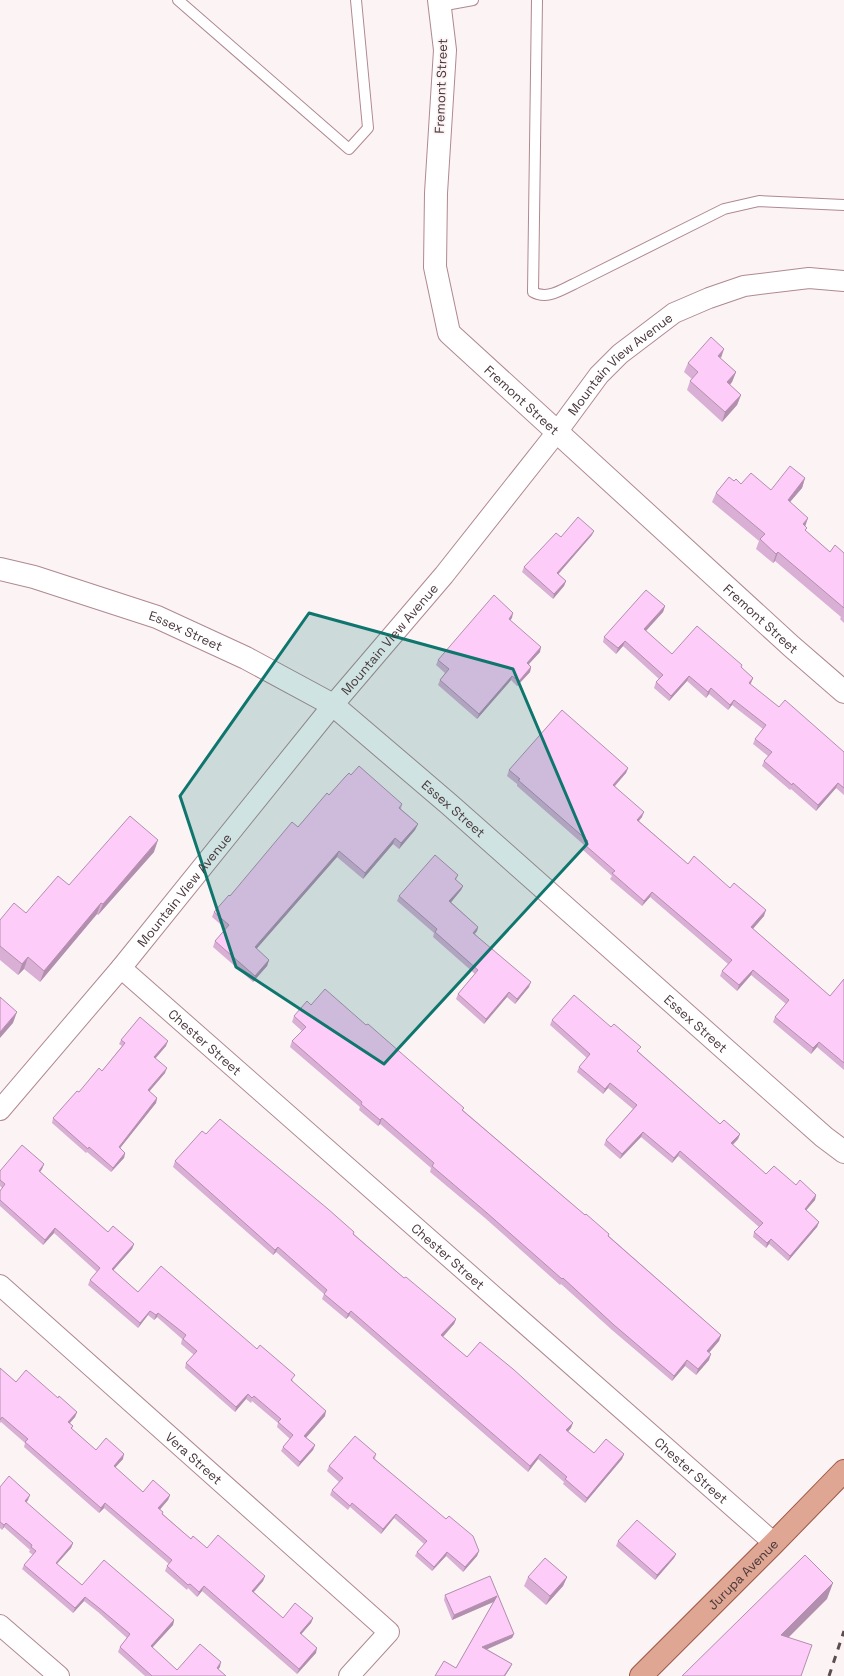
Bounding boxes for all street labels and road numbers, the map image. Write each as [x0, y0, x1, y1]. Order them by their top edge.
street label: Fremont Street [431, 38, 451, 134]
street label: Mountain View Avenue [564, 309, 676, 419]
street label: Fremont Street [481, 361, 563, 438]
street label: Mountain View Avenue [337, 580, 442, 698]
street label: Fremont Street [720, 580, 802, 657]
street label: Essex Street [147, 606, 225, 655]
street label: Essex Street [418, 776, 489, 841]
street label: Mountain View Avenue [133, 829, 235, 950]
street label: Essex Street [661, 991, 731, 1056]
street label: Chester Street [165, 1005, 245, 1079]
street label: Chester Street [408, 1219, 488, 1293]
street label: Vera Street [162, 1428, 226, 1488]
street label: Chester Street [651, 1433, 732, 1507]
street label: Jurupa Avenue [704, 1535, 782, 1613]

